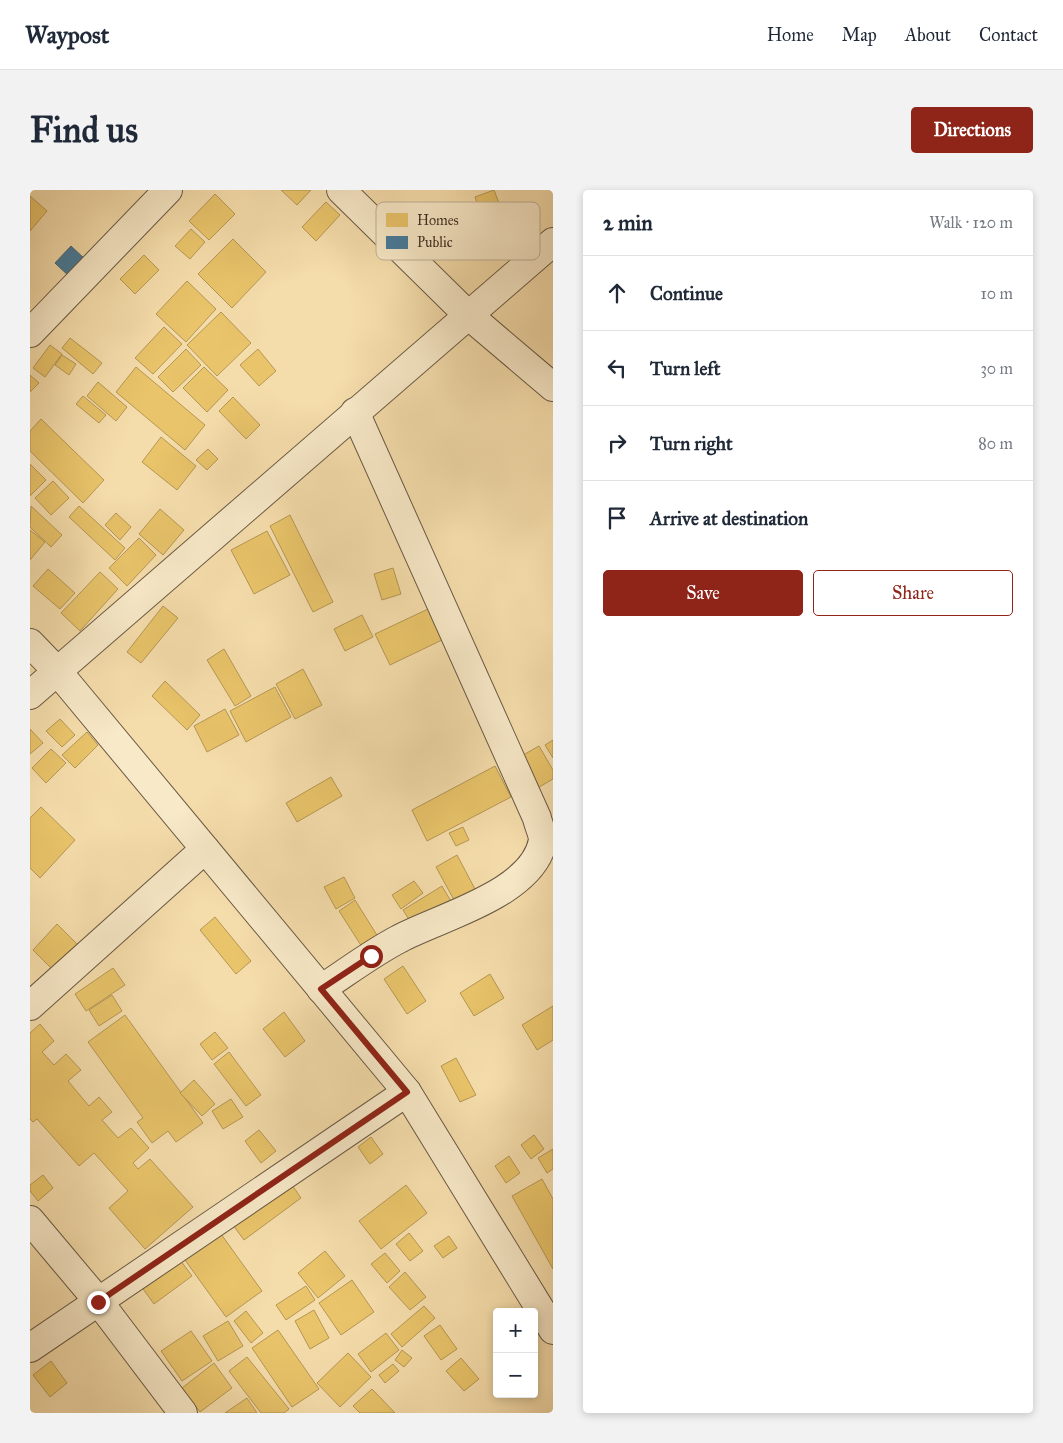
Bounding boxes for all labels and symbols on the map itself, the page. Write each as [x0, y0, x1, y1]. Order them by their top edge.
legend [376, 202, 540, 260]
text: Homes [417, 212, 459, 229]
text: Public [417, 234, 453, 251]
route start [360, 945, 383, 968]
route end [87, 1291, 110, 1314]

